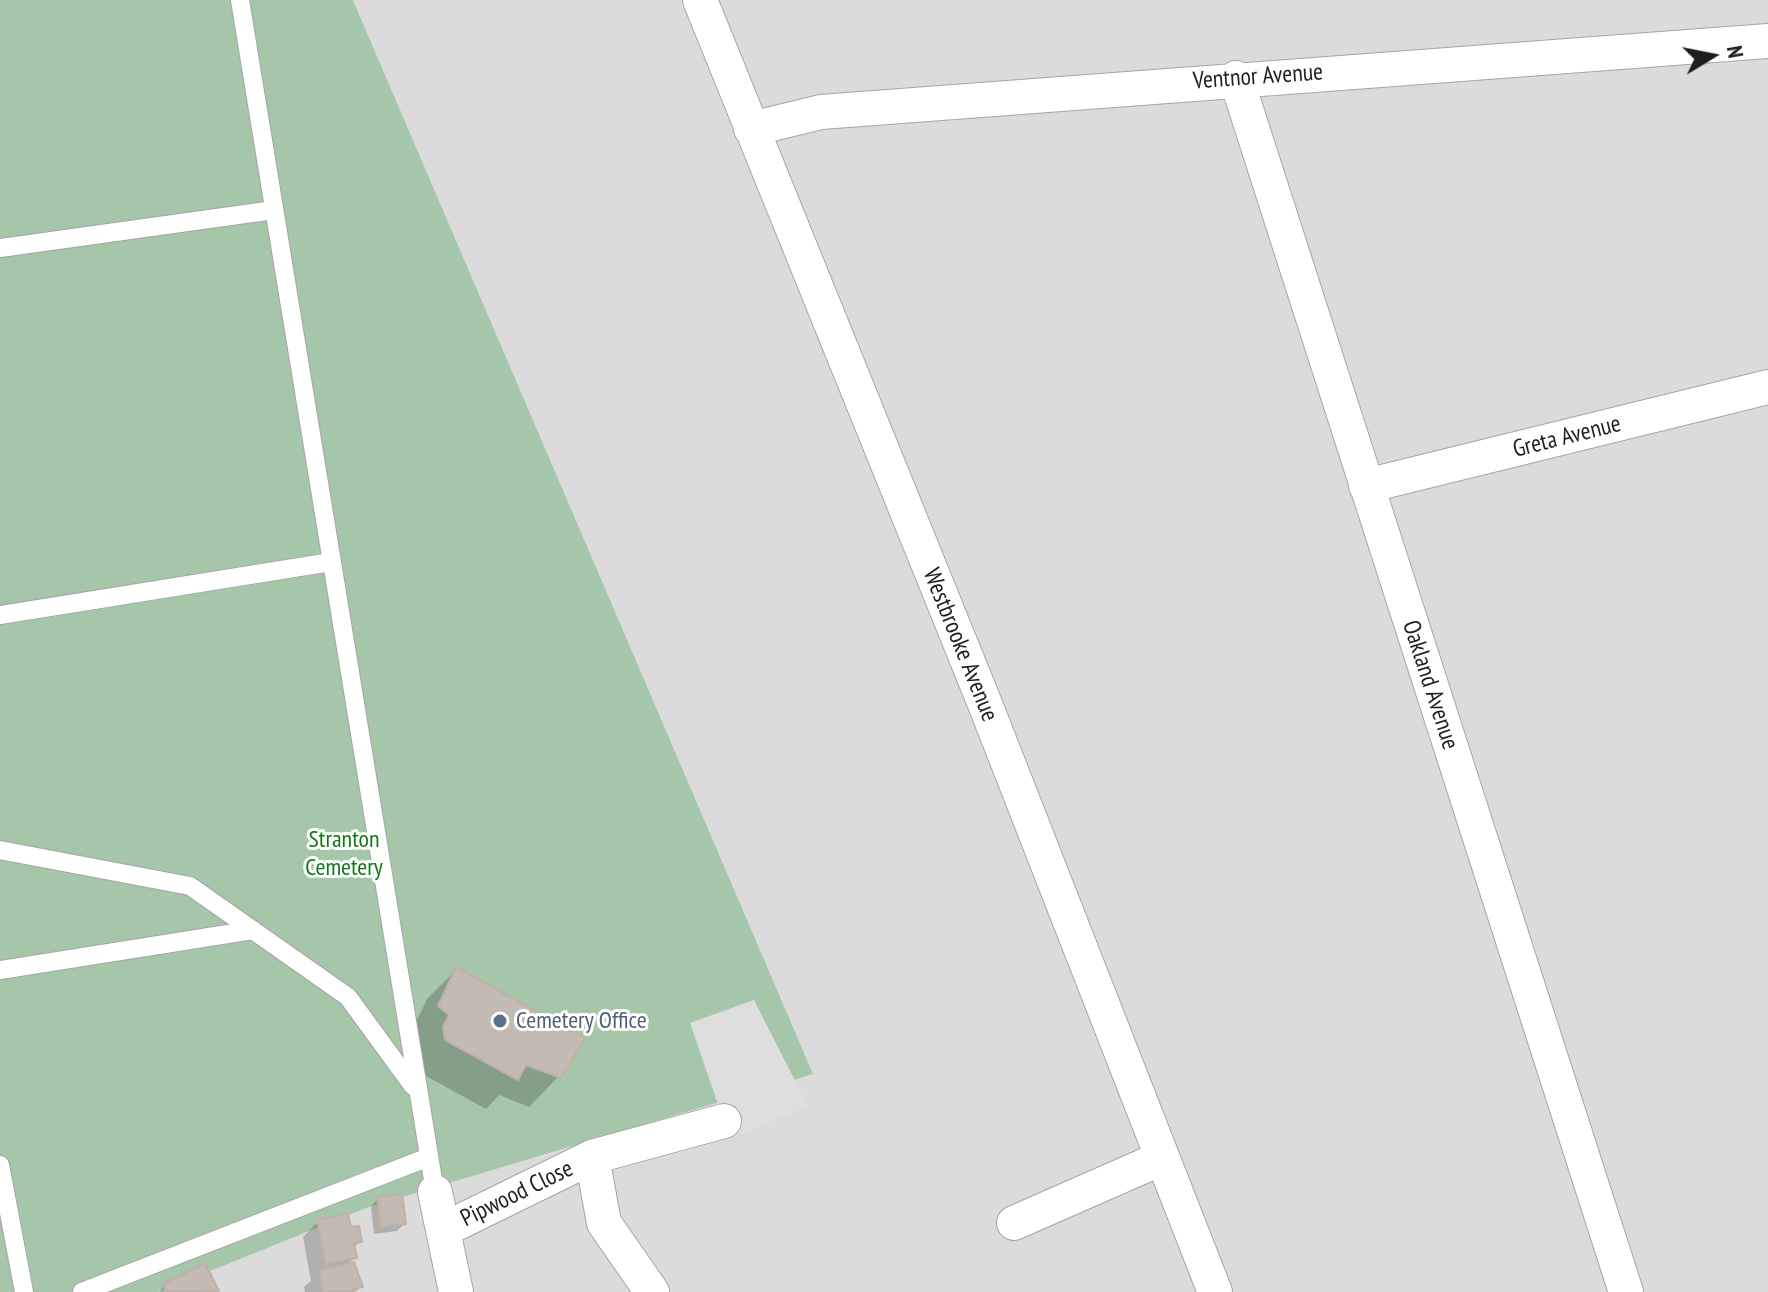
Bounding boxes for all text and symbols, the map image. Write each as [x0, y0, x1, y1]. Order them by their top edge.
north arrow [1672, 16, 1752, 96]
text: N [1721, 44, 1750, 60]
street label: Ventnor Avenue [1192, 58, 1324, 96]
street label: Greta Avenue [1510, 410, 1624, 464]
street label: Westbrooke Avenue [916, 564, 1004, 726]
street label: Oakland Avenue [1396, 617, 1464, 753]
park label: Stranton Cemetery [305, 826, 383, 882]
place label: Cemetery Office [516, 1007, 647, 1035]
marker: Cemetery Office [491, 1012, 509, 1030]
street label: Pipwood Close [456, 1154, 578, 1234]

